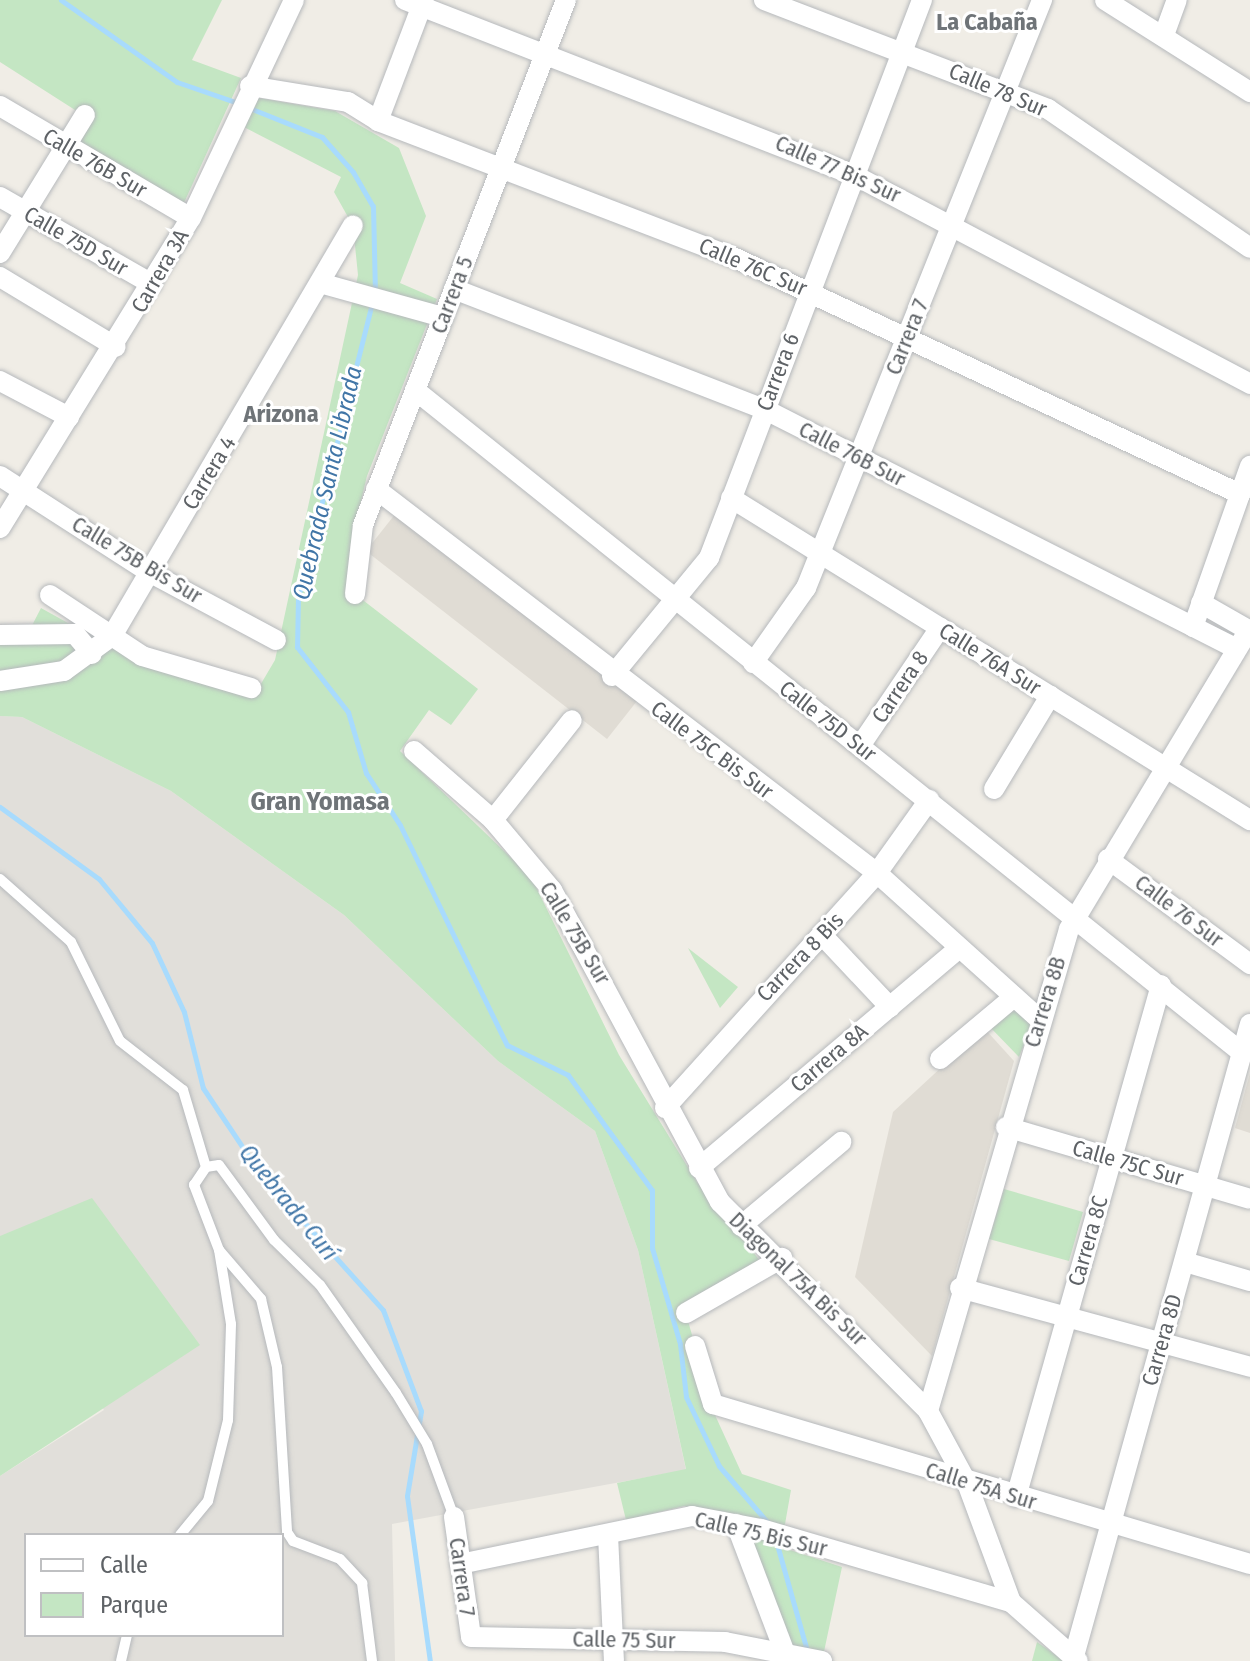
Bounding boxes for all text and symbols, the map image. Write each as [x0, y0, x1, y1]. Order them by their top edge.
district label: La Cabaña [936, 9, 1038, 37]
street label: Calle 78 Sur [945, 58, 1051, 122]
street label: Calle 76B Sur [38, 123, 152, 203]
street label: Calle 77 Bis Sur [771, 130, 905, 208]
street label: Calle 75D Sur [19, 201, 133, 281]
street label: Carrera 3A [126, 225, 194, 317]
street label: Calle 76C Sur [695, 232, 811, 302]
street label: Carrera 5 [425, 253, 479, 337]
street label: Carrera 7 [880, 295, 934, 379]
street label: Carrera 6 [751, 329, 805, 415]
water label: Quebrada Santa Librada [287, 363, 369, 603]
district label: Arizona [243, 401, 319, 429]
street label: Calle 76B Sur [794, 416, 910, 492]
street label: Carrera 4 [177, 432, 241, 514]
street label: Calle 75B Bis Sur [67, 511, 207, 609]
street label: Calle 76A Sur [934, 617, 1046, 701]
street label: Carrera 8 [866, 646, 934, 728]
street label: Calle 75D Sur [774, 675, 882, 767]
street label: Calle 75C Bis Sur [646, 695, 778, 805]
district label: Gran Yomasa [250, 786, 390, 818]
street label: Calle 76 Sur [1130, 869, 1228, 953]
street label: Calle 75B Sur [534, 877, 616, 989]
street label: Carrera 8 Bis [751, 907, 849, 1007]
street label: Carrera 8B [1019, 954, 1071, 1050]
street label: Carrera 8A [785, 1018, 873, 1098]
street label: Calle 75C Sur [1069, 1135, 1187, 1191]
water label: Quebrada Curí [233, 1139, 343, 1267]
street label: Carrera 8C [1063, 1193, 1113, 1289]
street label: Diagonal 75A Bis Sur [724, 1207, 872, 1351]
street label: Carrera 8D [1136, 1291, 1188, 1389]
street label: Calle 75A Sur [922, 1457, 1040, 1515]
street label: Calle 75 Bis Sur [692, 1506, 830, 1562]
legend [24, 1533, 284, 1637]
street label: Carrera 7 [443, 1536, 481, 1618]
text: Calle [100, 1551, 148, 1579]
text: Parque [100, 1591, 168, 1619]
street label: Calle 75 Sur [572, 1626, 676, 1654]

